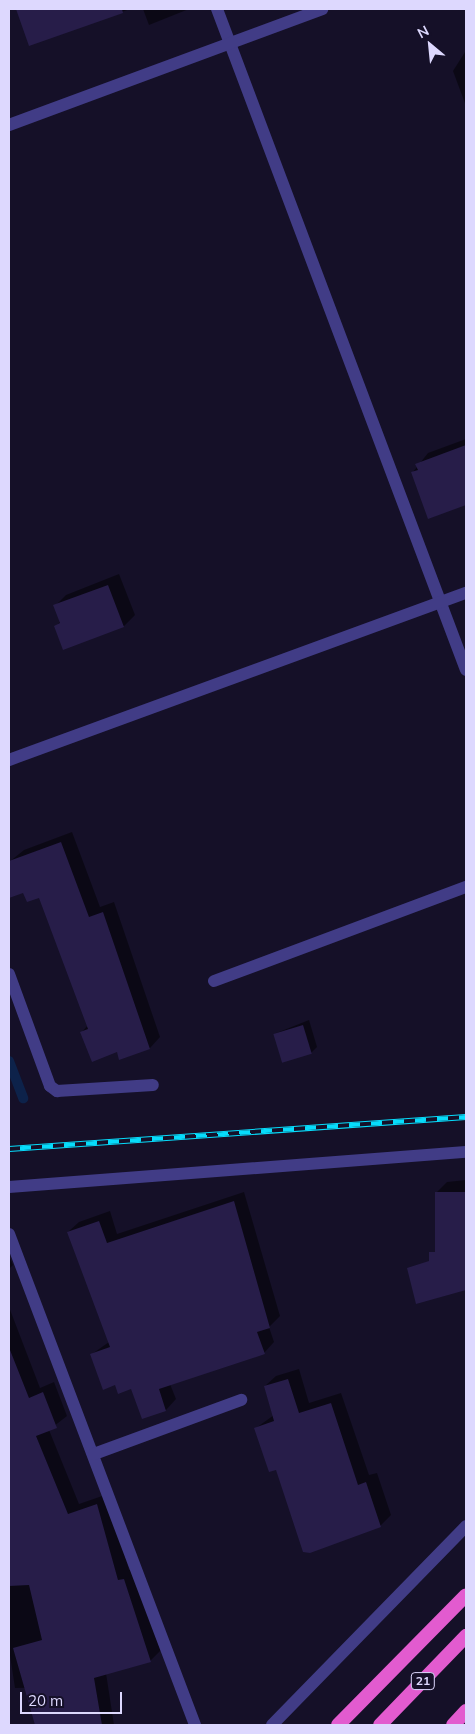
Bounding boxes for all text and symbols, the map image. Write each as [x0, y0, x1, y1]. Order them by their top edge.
north arrow [405, 20, 455, 70]
text: N [414, 21, 432, 42]
road number: 21 [410, 1672, 436, 1690]
scale bar [22, 1682, 125, 1714]
text: 20 m [28, 1691, 63, 1710]

